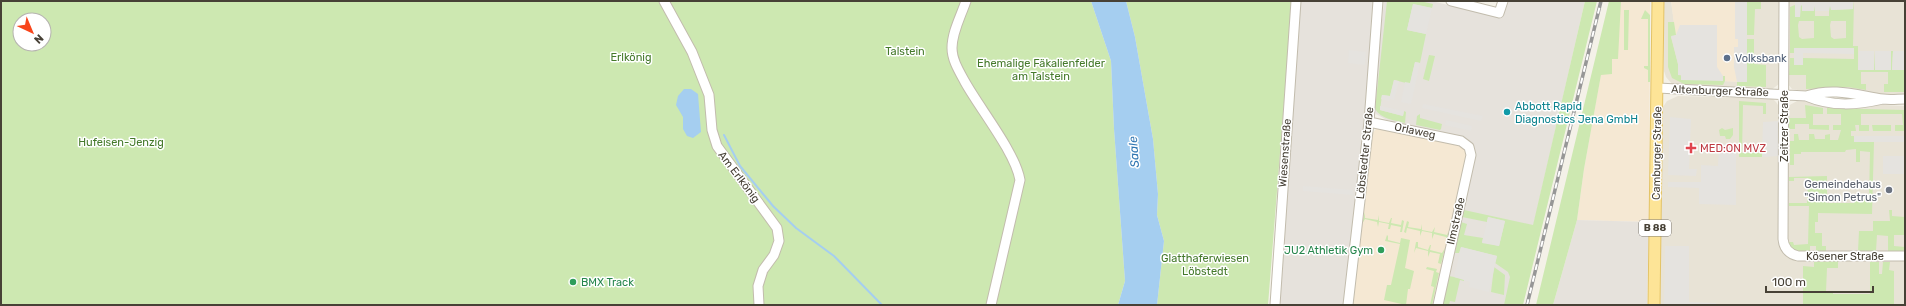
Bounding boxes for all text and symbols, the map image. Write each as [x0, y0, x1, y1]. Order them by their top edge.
north arrow [12, 12, 52, 52]
text: N [31, 31, 46, 46]
park label: Talstein [885, 45, 925, 58]
park label: Erlkönig [610, 51, 652, 64]
place label: Volksbank [1735, 52, 1787, 65]
marker: Volksbank [1722, 53, 1732, 63]
park label: Ehemalige Fäkalienfelder am Talstein [977, 57, 1106, 83]
street label: Altenburger Straße [1671, 83, 1769, 99]
street label: Zeitzer Straße [1778, 90, 1791, 162]
place label: Abbott Rapid Diagnostics Jena GmbH [1515, 100, 1638, 126]
street label: Löbstedter Straße [1354, 106, 1376, 200]
street label: Camburger Straße [1650, 106, 1664, 200]
marker: Abbott Rapid Diagnostics Jena GmbH [1502, 107, 1512, 117]
street label: Wiesenstraße [1276, 118, 1294, 188]
street label: Orlaweg [1393, 120, 1437, 142]
park label: Hufeisen-Jenzig [78, 136, 164, 149]
water label: Saale [1126, 136, 1142, 168]
marker: MED:ON MVZ [1685, 142, 1697, 154]
place label: MED:ON MVZ [1700, 142, 1767, 155]
street label: Am Erlkönig [715, 149, 763, 205]
place label: Gemeindehaus "Simon Petrus" [1804, 178, 1881, 204]
marker: Gemeindehaus "Simon Petrus" [1884, 185, 1894, 195]
street label: Ilmstraße [1444, 196, 1468, 246]
road number: B 88 [1639, 220, 1671, 236]
place label: JU2 Athletik Gym [1284, 244, 1373, 257]
marker: JU2 Athletik Gym [1376, 245, 1386, 255]
street label: Kösener Straße [1806, 250, 1884, 263]
park label: Glatthaferwiesen Löbstedt [1161, 252, 1249, 278]
scale bar [1766, 268, 1873, 294]
text: 100 m [1772, 275, 1806, 289]
place label: BMX Track [581, 276, 634, 289]
marker: BMX Track [568, 277, 578, 287]

